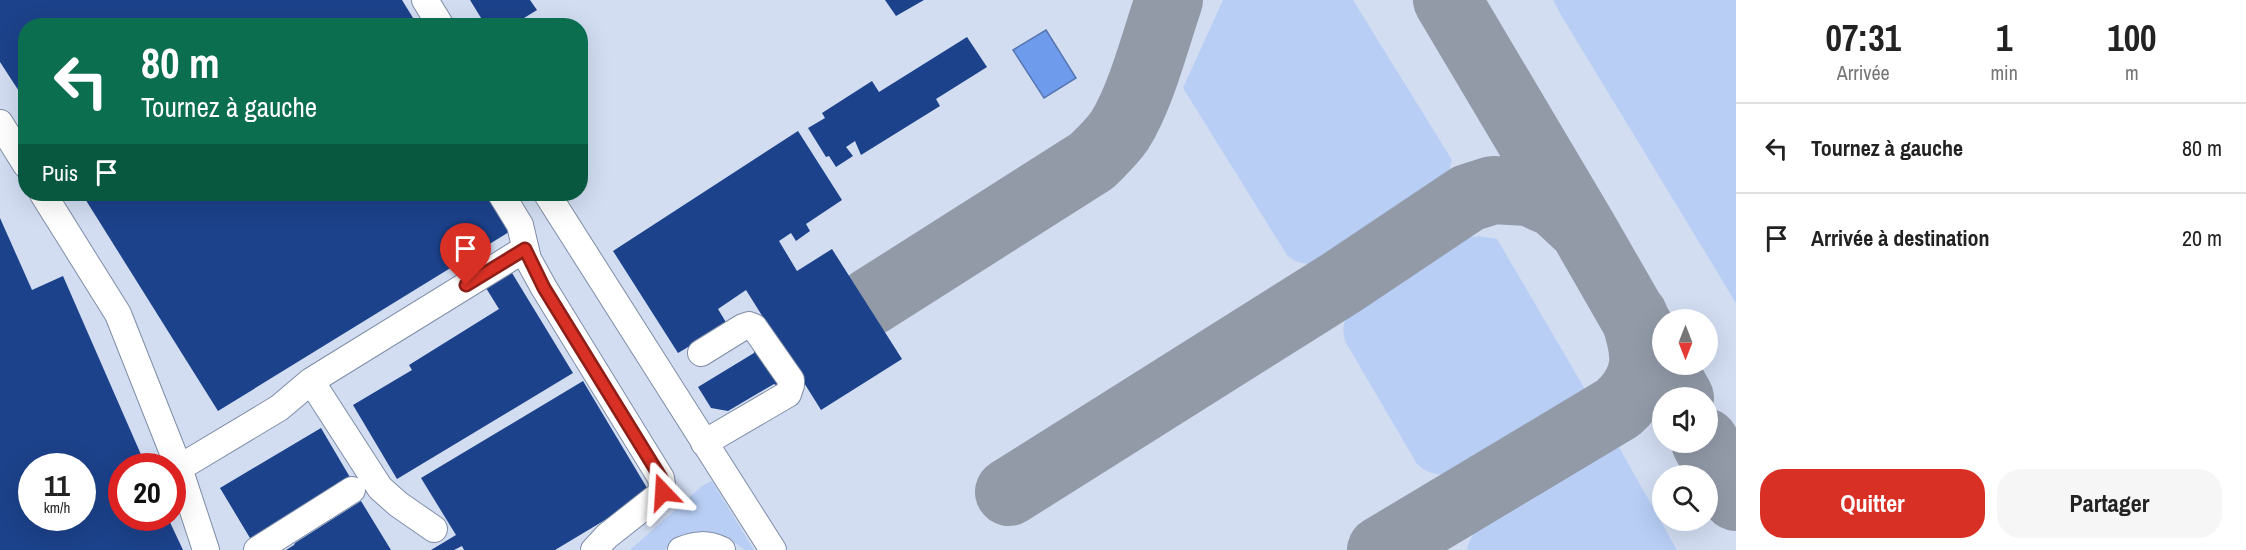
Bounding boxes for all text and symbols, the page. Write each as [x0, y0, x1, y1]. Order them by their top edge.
text: 07:31 [1825, 14, 1901, 62]
text: 1 [1996, 14, 2012, 62]
text: 100 [2107, 14, 2157, 62]
text: 80 m [141, 35, 220, 91]
icon: left [42, 42, 120, 120]
text: Arrivée [1837, 59, 1890, 86]
text: min [1990, 59, 2018, 86]
text: m [2125, 59, 2139, 86]
text: Tournez à gauche [141, 89, 317, 125]
icon: left [1760, 132, 1793, 165]
text: Tournez à gauche [1811, 133, 1963, 163]
text: 80 m [2182, 133, 2222, 163]
icon: arrive [90, 156, 123, 189]
text: Puis [42, 158, 78, 188]
icon: arrive [1760, 222, 1793, 255]
pin [440, 223, 491, 285]
text: Arrivée à destination [1811, 223, 1989, 253]
text: 20 m [2182, 223, 2222, 253]
icon: arrive [449, 232, 482, 265]
north arrow [1652, 309, 1718, 375]
map controls [1652, 309, 1718, 531]
button: sound [1652, 387, 1718, 453]
speed limit sign: 20 [108, 453, 186, 531]
position arrow [631, 460, 695, 524]
text: 11 [44, 465, 70, 505]
button: search [1652, 465, 1718, 531]
button: Quitter [1760, 469, 1985, 538]
button: Partager [1997, 469, 2222, 538]
text: km/h [44, 497, 70, 518]

